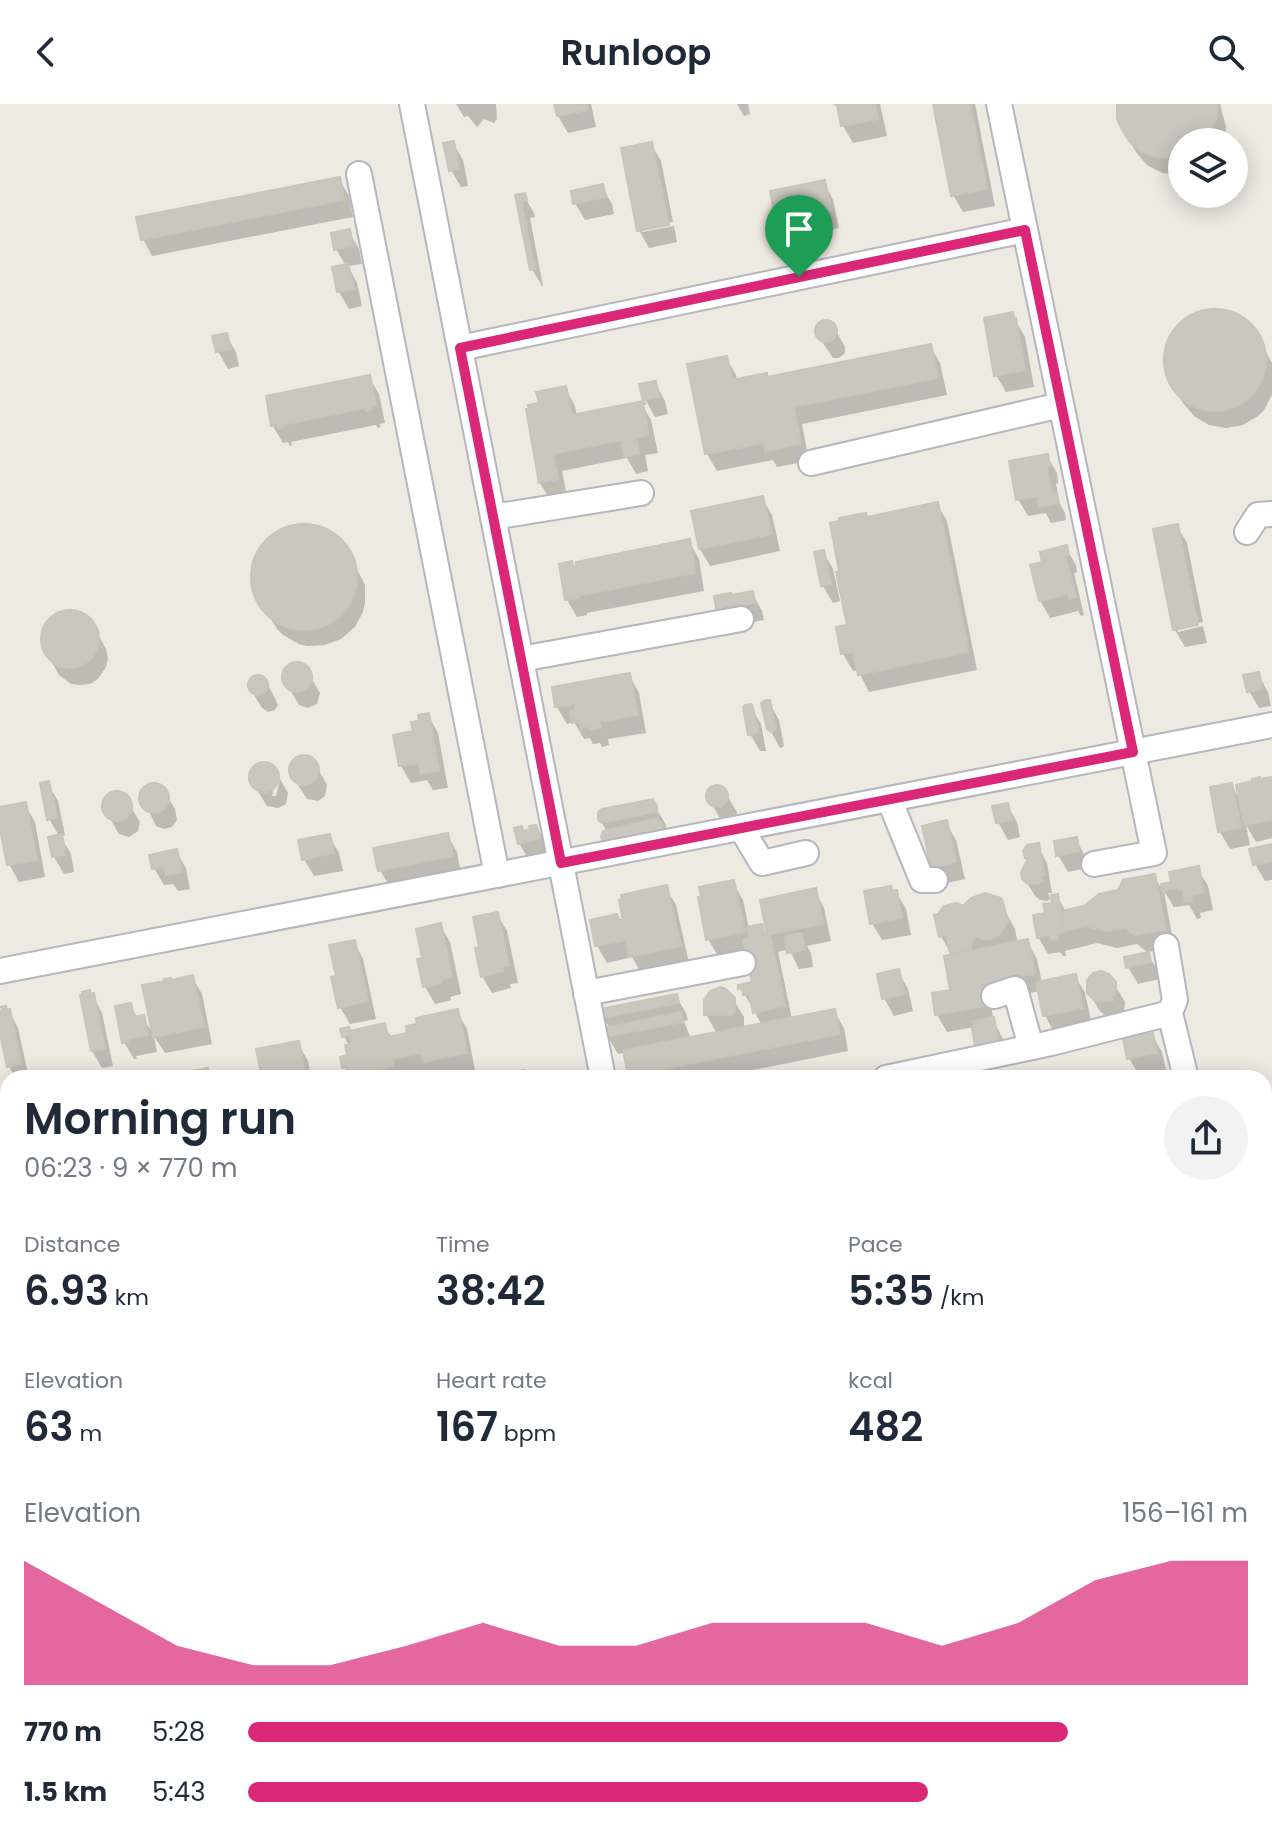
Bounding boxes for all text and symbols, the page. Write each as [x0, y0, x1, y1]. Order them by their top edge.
text: Runloop [560, 27, 712, 78]
icon: back [24, 30, 68, 74]
icon: search [1204, 30, 1248, 74]
map controls [1168, 128, 1248, 208]
button: layers [1168, 128, 1248, 208]
pin [765, 195, 833, 277]
icon: arrive [777, 207, 821, 251]
text: Morning run [24, 1088, 296, 1149]
button: share [1164, 1096, 1248, 1180]
text: 06:23 · 9 × 770 m [24, 1150, 237, 1186]
text: Distance [24, 1229, 120, 1260]
text: Time [436, 1229, 490, 1260]
text: Pace [848, 1229, 903, 1260]
text: 6.93 [24, 1263, 109, 1319]
text: 38:42 [436, 1263, 546, 1319]
text: 5:35 [848, 1263, 934, 1319]
text: km [109, 1282, 149, 1313]
text: /km [934, 1282, 984, 1313]
text: Elevation [24, 1365, 123, 1396]
text: Heart rate [436, 1365, 547, 1396]
text: kcal [848, 1365, 893, 1396]
text: 63 [24, 1399, 74, 1455]
text: 167 [436, 1399, 498, 1455]
text: 482 [848, 1399, 923, 1455]
text: m [74, 1418, 102, 1449]
text: bpm [498, 1418, 556, 1449]
text: Elevation [24, 1495, 141, 1531]
text: 156–161 m [1122, 1495, 1248, 1531]
text: 770 m [24, 1714, 102, 1750]
text: 5:28 [152, 1714, 205, 1750]
text: 1.5 km [24, 1774, 107, 1810]
text: 5:43 [152, 1774, 206, 1810]

